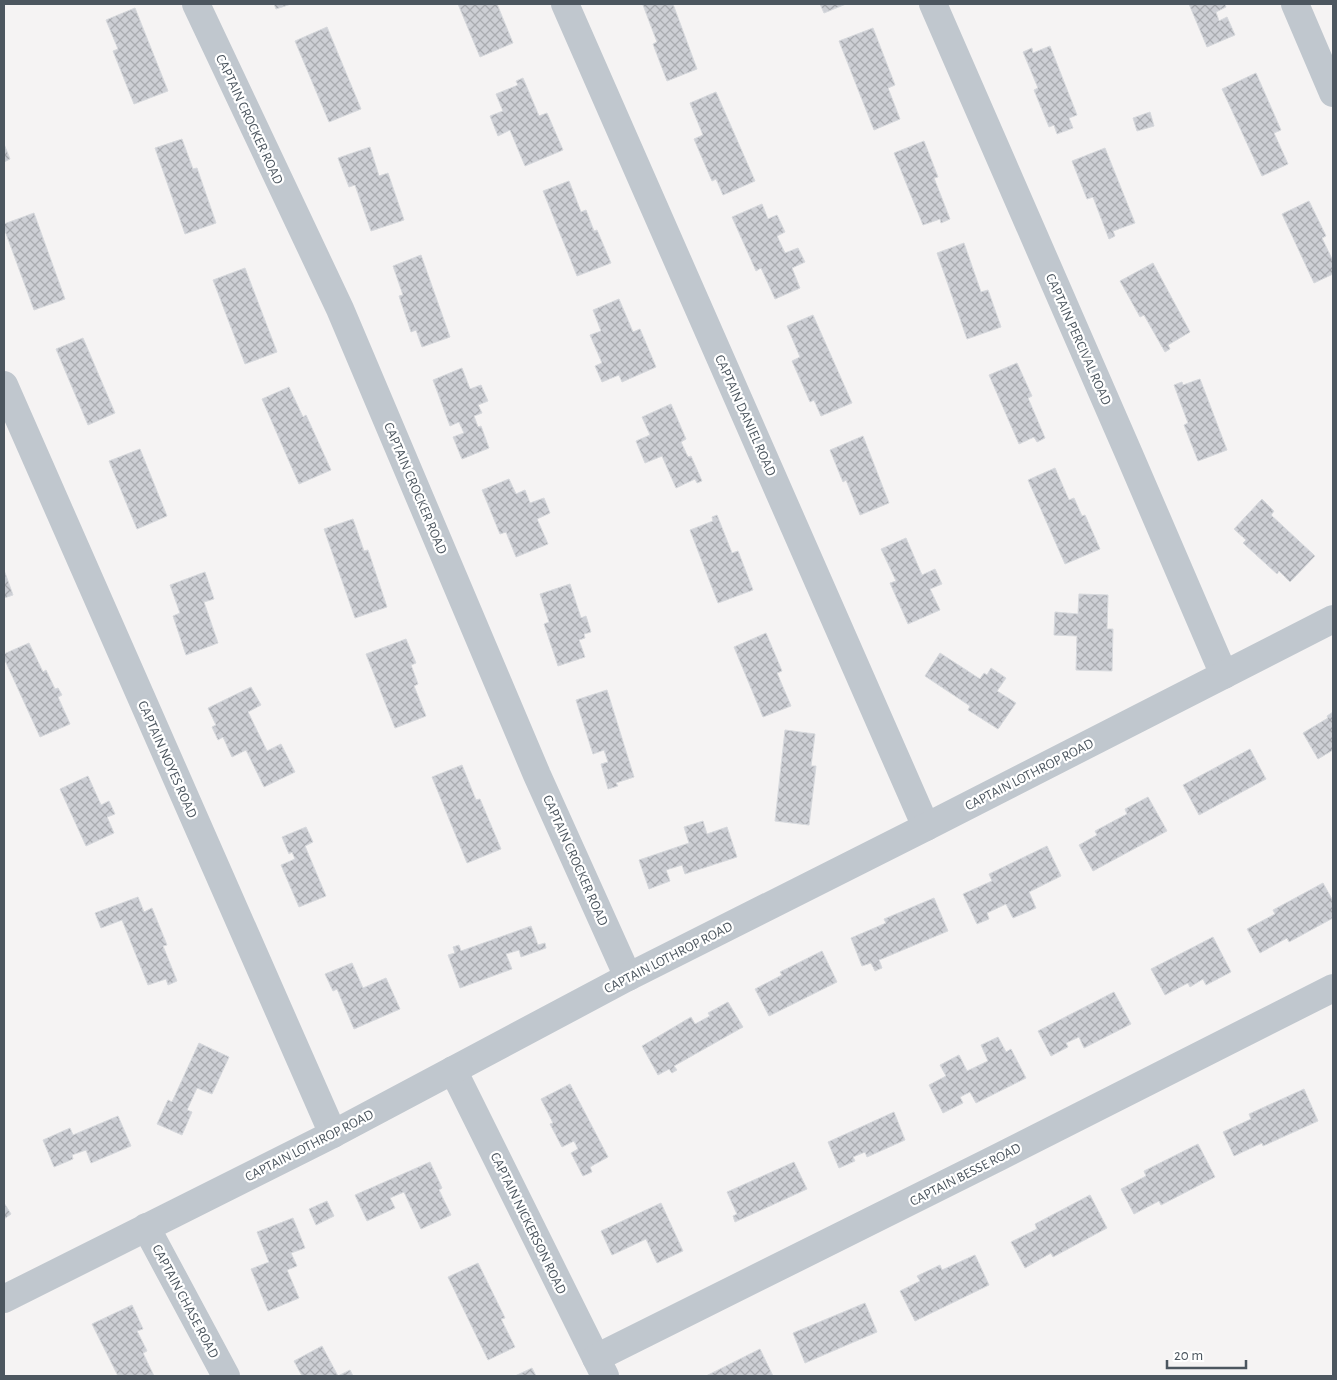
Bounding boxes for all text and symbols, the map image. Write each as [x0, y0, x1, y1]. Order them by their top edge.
street label: CAPTAIN CROCKER ROAD [213, 52, 285, 186]
street label: CAPTAIN PERCIVAL ROAD [1043, 272, 1113, 407]
street label: CAPTAIN DANIEL ROAD [712, 353, 778, 478]
street label: CAPTAIN CROCKER ROAD [381, 421, 449, 556]
street label: CAPTAIN NOYES ROAD [135, 699, 199, 820]
street label: CAPTAIN LOTHROP ROAD [963, 736, 1096, 813]
street label: CAPTAIN CROCKER ROAD [540, 793, 610, 928]
street label: CAPTAIN LOTHROP ROAD [602, 919, 735, 996]
street label: CAPTAIN LOTHROP ROAD [243, 1107, 376, 1184]
street label: CAPTAIN BESSE ROAD [908, 1141, 1023, 1209]
street label: CAPTAIN NICKERSON ROAD [488, 1150, 569, 1297]
street label: CAPTAIN CHASE ROAD [149, 1242, 221, 1361]
scale bar [1167, 1338, 1246, 1370]
text: 20 m [1174, 1348, 1203, 1363]

